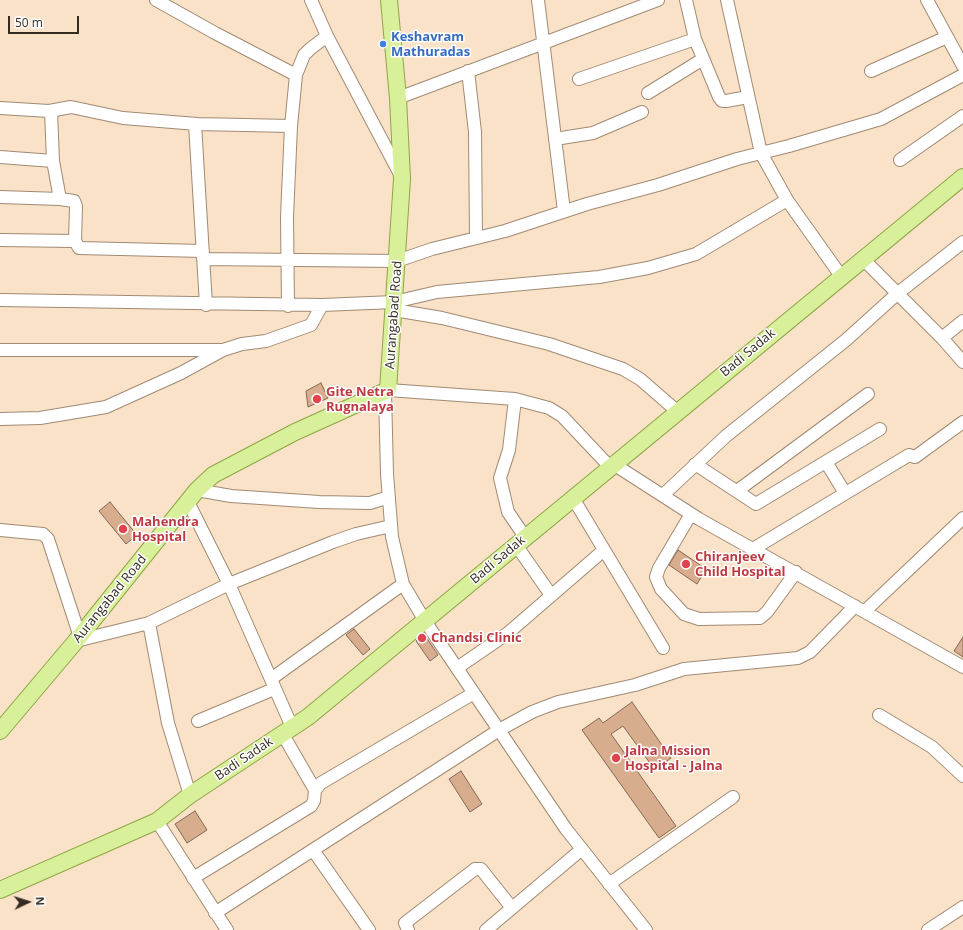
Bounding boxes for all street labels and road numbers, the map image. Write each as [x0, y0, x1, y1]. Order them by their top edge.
street label: Aurangabad Road [382, 260, 406, 370]
street label: Badi Sadak [717, 326, 779, 380]
street label: Badi Sadak [467, 533, 529, 587]
street label: Aurangabad Road [70, 552, 150, 646]
street label: Badi Sadak [212, 734, 276, 784]

